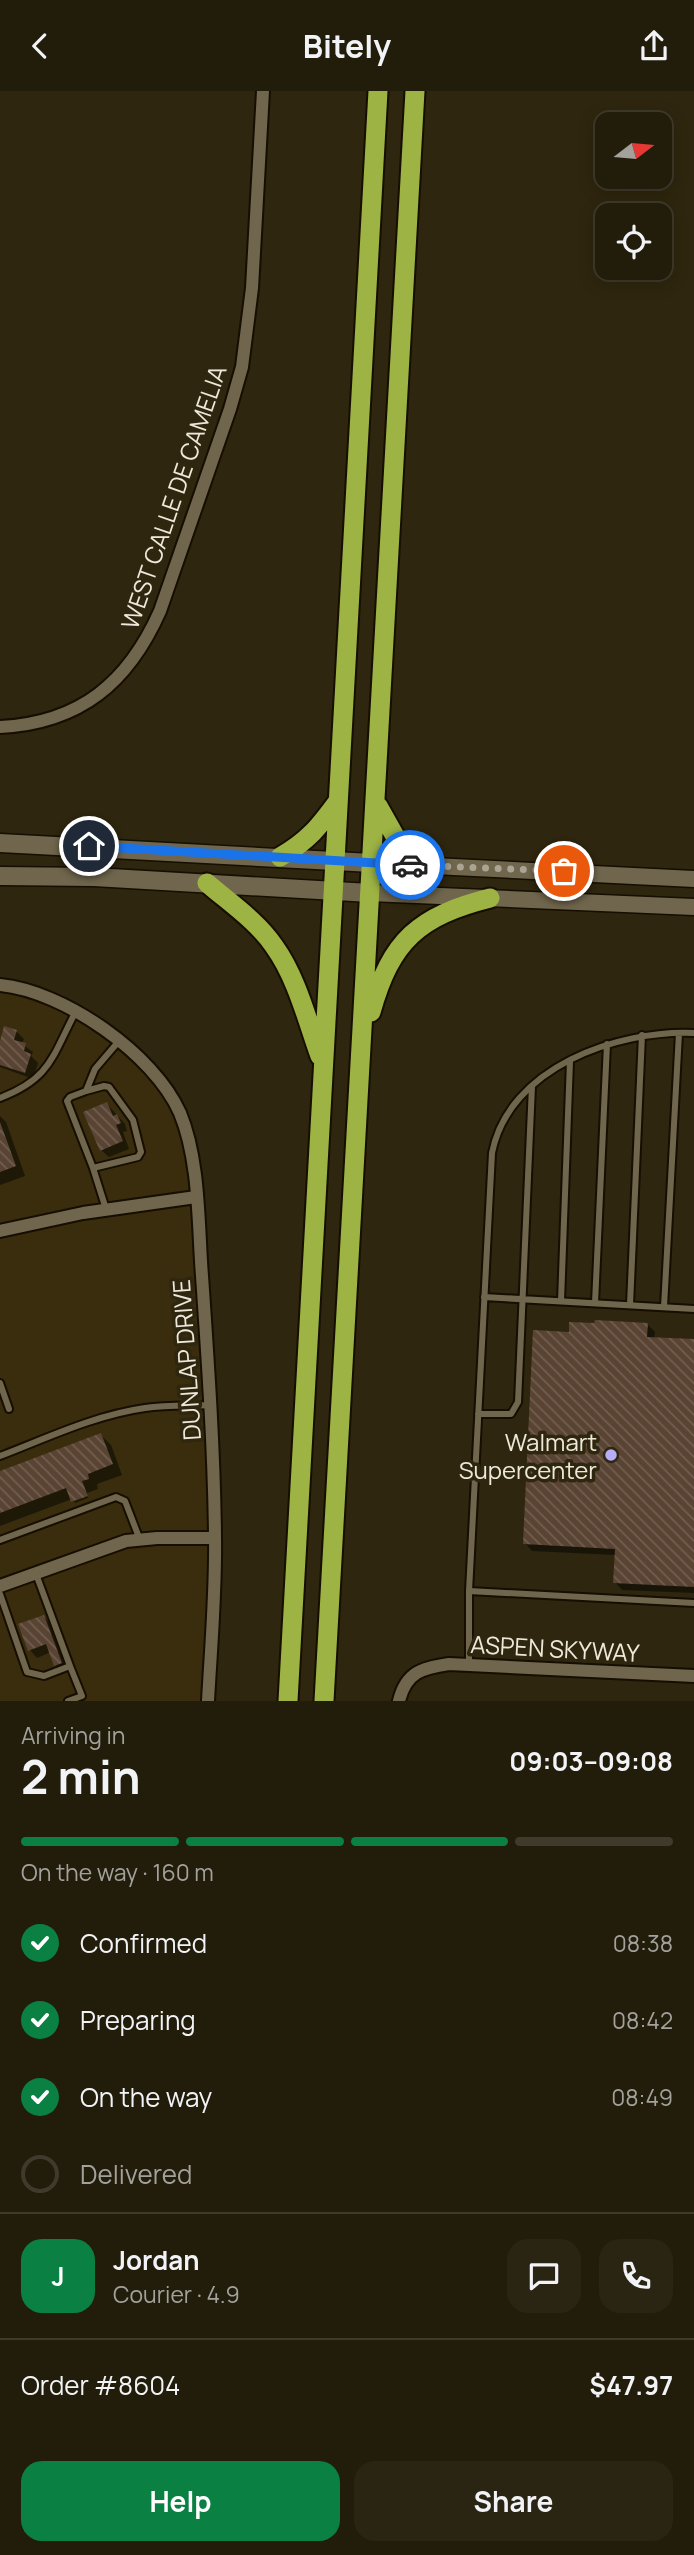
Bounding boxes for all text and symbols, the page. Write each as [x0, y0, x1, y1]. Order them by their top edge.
text: Bitely [303, 24, 391, 68]
icon: back [21, 27, 59, 65]
icon: share [635, 27, 673, 65]
north arrow [595, 112, 672, 189]
map controls [595, 112, 672, 280]
button: locate [595, 203, 672, 280]
street label: WEST CALLE DE CAMELIA [112, 361, 234, 633]
pin [59, 816, 119, 876]
icon: home [70, 827, 108, 865]
courier [375, 830, 445, 900]
pin [534, 841, 594, 901]
icon: car [391, 846, 429, 884]
icon: bag [545, 852, 583, 890]
street label: DUNLAP DRIVE [164, 1278, 208, 1442]
place label: Walmart Supercenter [459, 1425, 597, 1486]
marker: Walmart Supercenter [603, 1447, 619, 1463]
street label: ASPEN SKYWAY [470, 1627, 641, 1669]
text: Arriving in [21, 1719, 126, 1751]
text: 09:03–09:08 [509, 1743, 673, 1779]
text: 2 min [21, 1745, 141, 1808]
text: On the way · 160 m [21, 1856, 214, 1888]
icon: check [21, 1924, 59, 1962]
text: Confirmed [80, 1925, 207, 1961]
text: 08:38 [613, 1927, 673, 1959]
icon: check [21, 2001, 59, 2039]
text: Preparing [80, 2002, 196, 2038]
text: 08:42 [612, 2004, 673, 2036]
icon: check [21, 2078, 59, 2116]
text: On the way [80, 2079, 212, 2115]
text: 08:49 [611, 2081, 673, 2113]
text: Delivered [80, 2156, 192, 2192]
button: chat [507, 2239, 581, 2313]
button: phone [599, 2239, 673, 2313]
text: Jordan [113, 2242, 199, 2278]
text: J [51, 2258, 65, 2294]
text: Courier · 4.9 [113, 2278, 240, 2310]
text: Order #8604 [21, 2367, 180, 2403]
text: $47.97 [590, 2367, 673, 2403]
button: Help [21, 2461, 340, 2541]
button: Share [354, 2461, 673, 2541]

